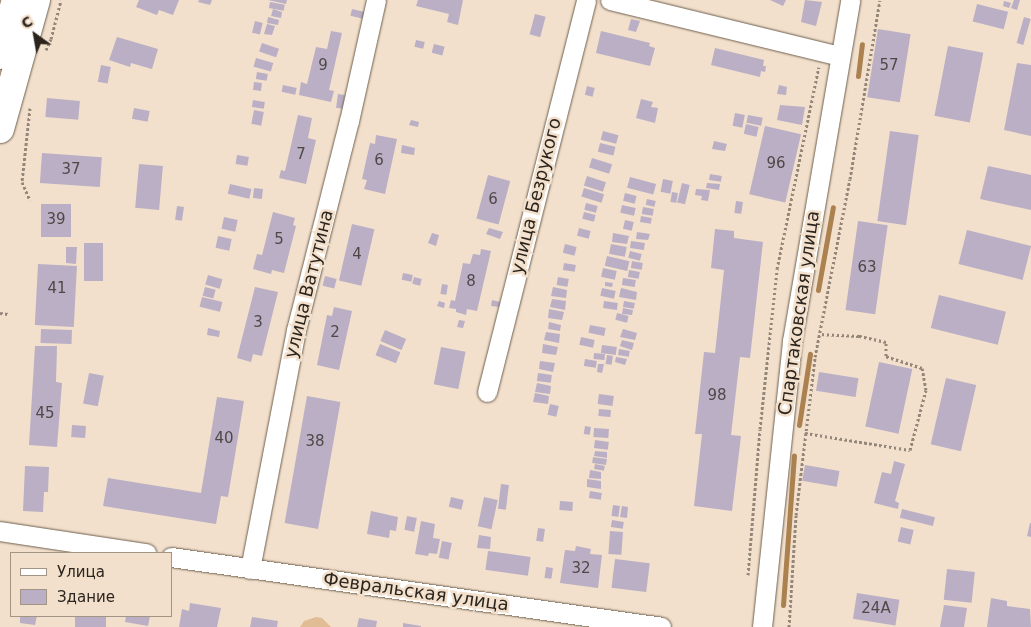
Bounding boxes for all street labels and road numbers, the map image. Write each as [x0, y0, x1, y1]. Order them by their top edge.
street label: улица Безрукого [506, 116, 566, 276]
street label: улица Ватутина [280, 207, 338, 361]
street label: Спартаковская улица [774, 209, 824, 417]
street label: Февральская улица [322, 568, 510, 616]

